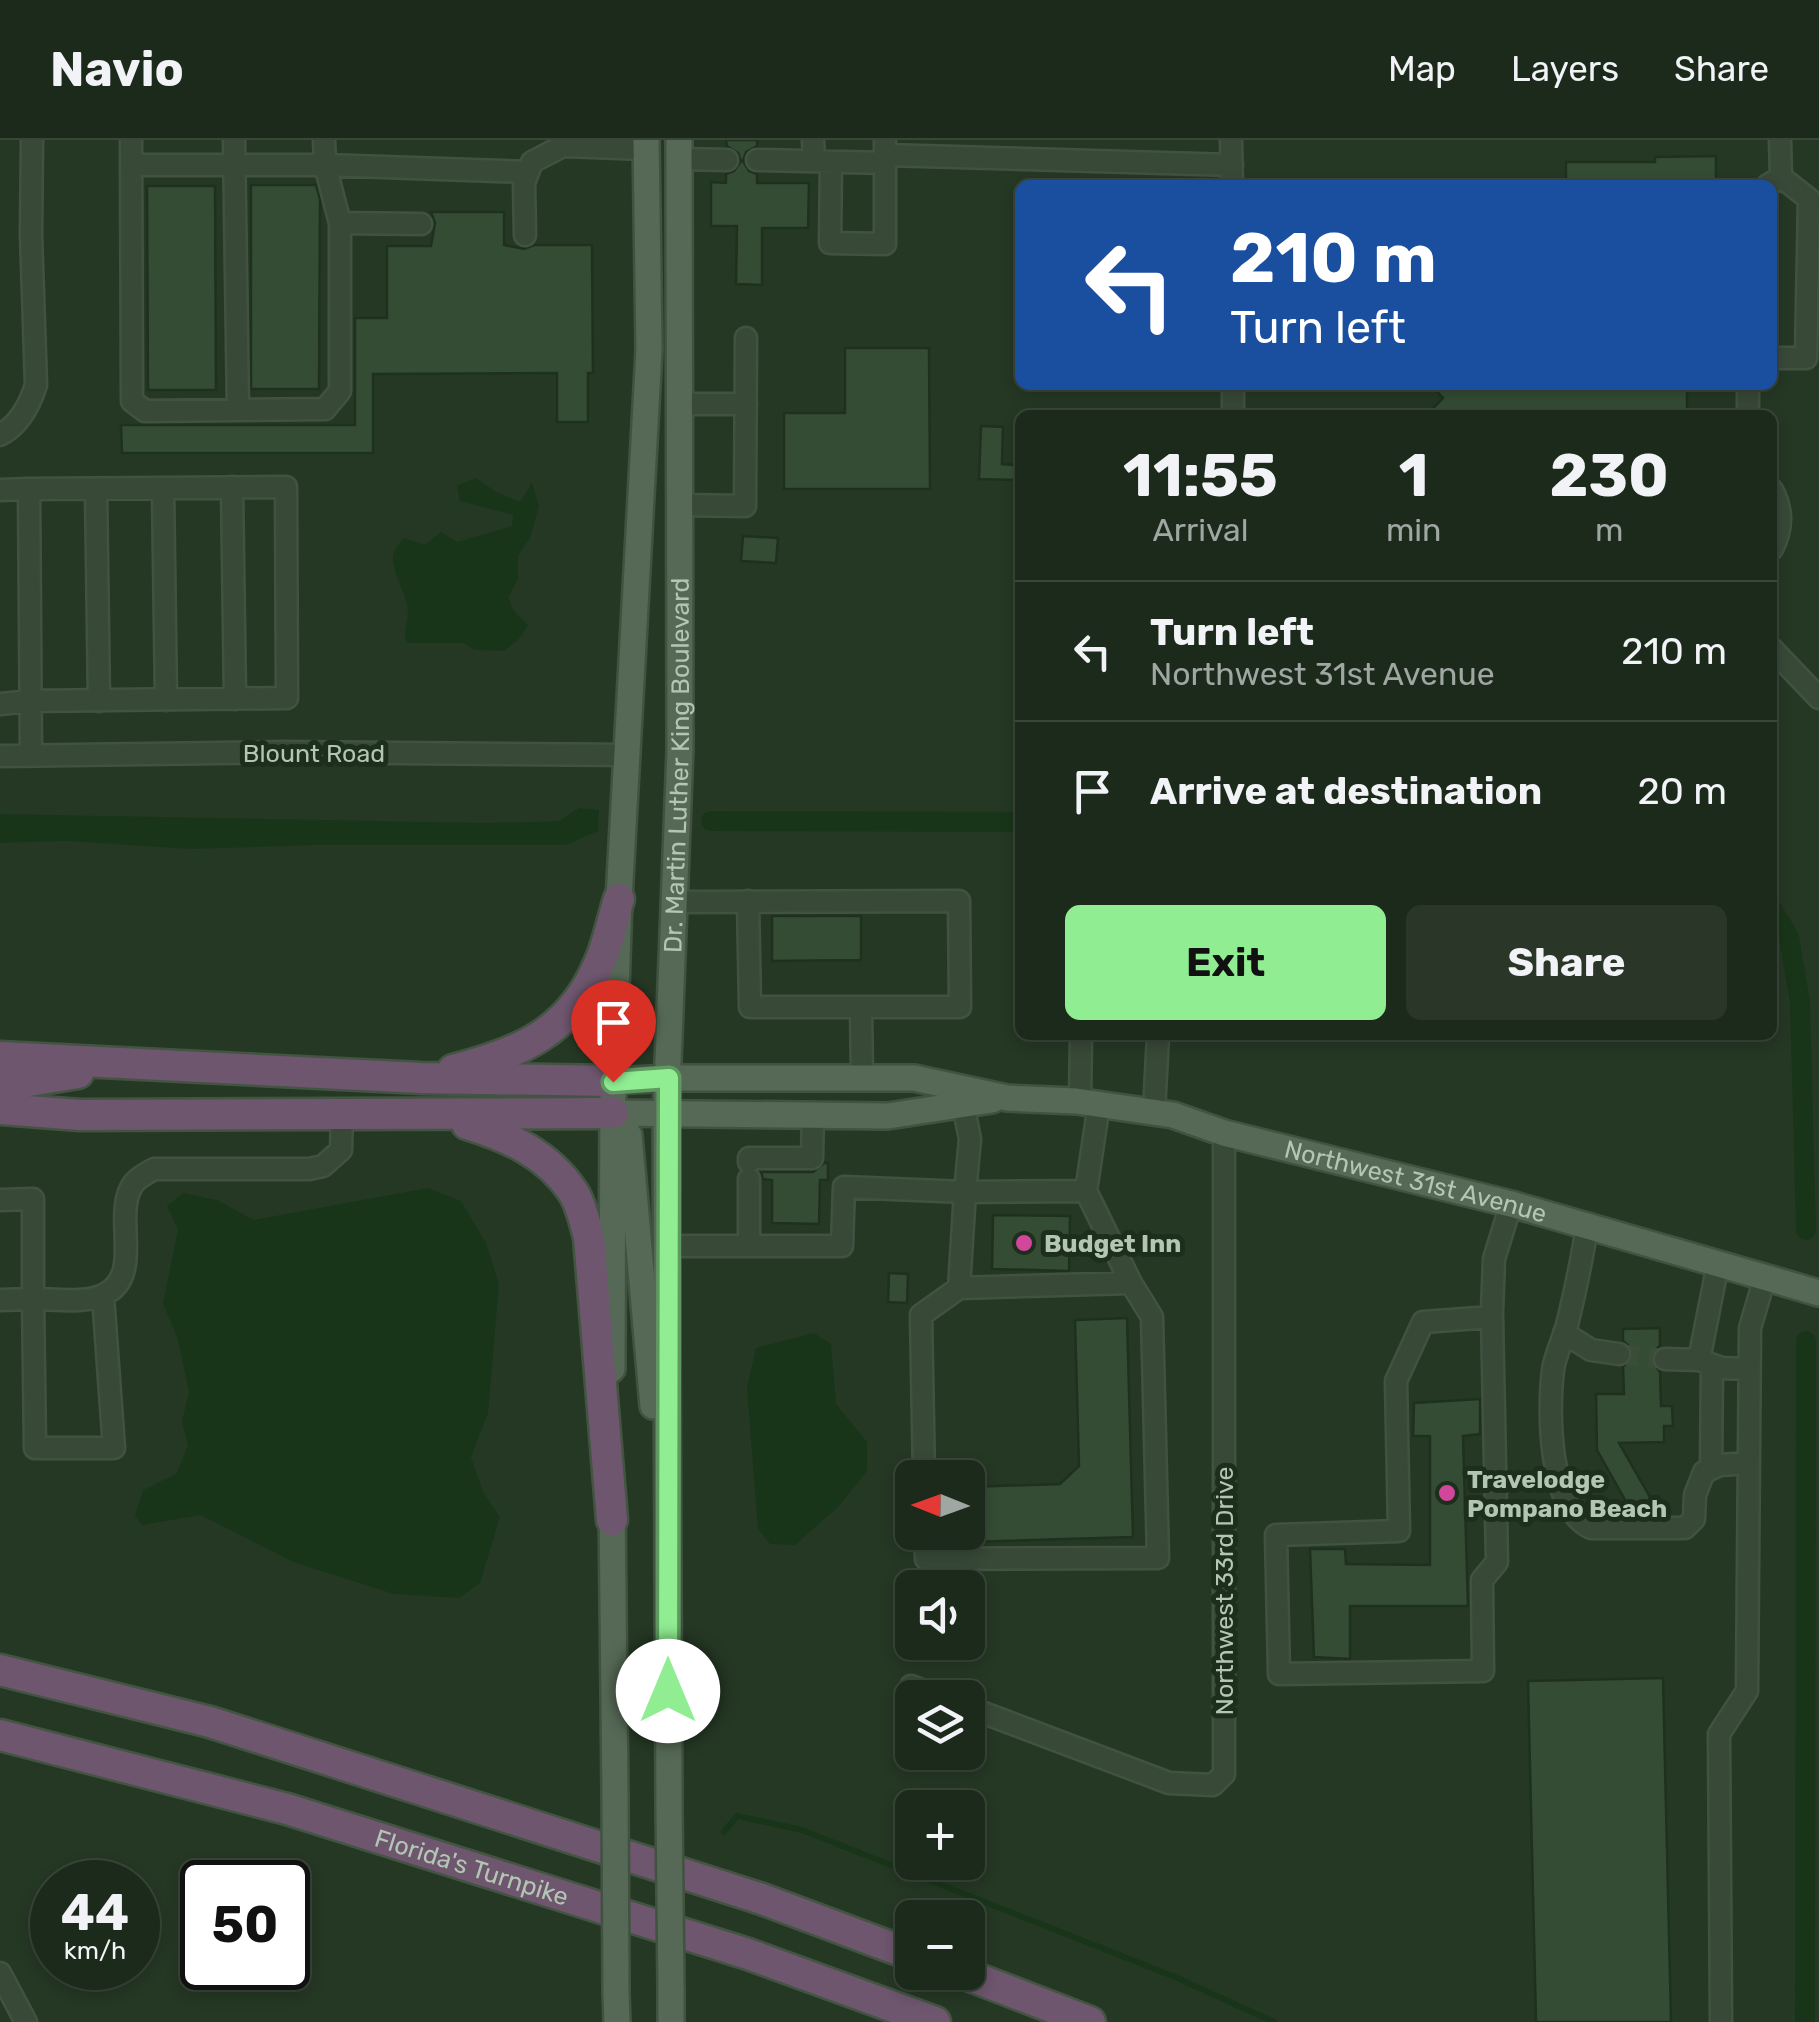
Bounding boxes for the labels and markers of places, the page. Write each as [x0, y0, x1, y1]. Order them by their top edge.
pin [571, 980, 656, 1083]
place label: Budget Inn [1044, 1229, 1181, 1258]
marker: Budget Inn [1013, 1232, 1035, 1254]
place label: Travelodge Pompano Beach [1467, 1465, 1667, 1523]
marker: Travelodge Pompano Beach [1436, 1482, 1458, 1504]

